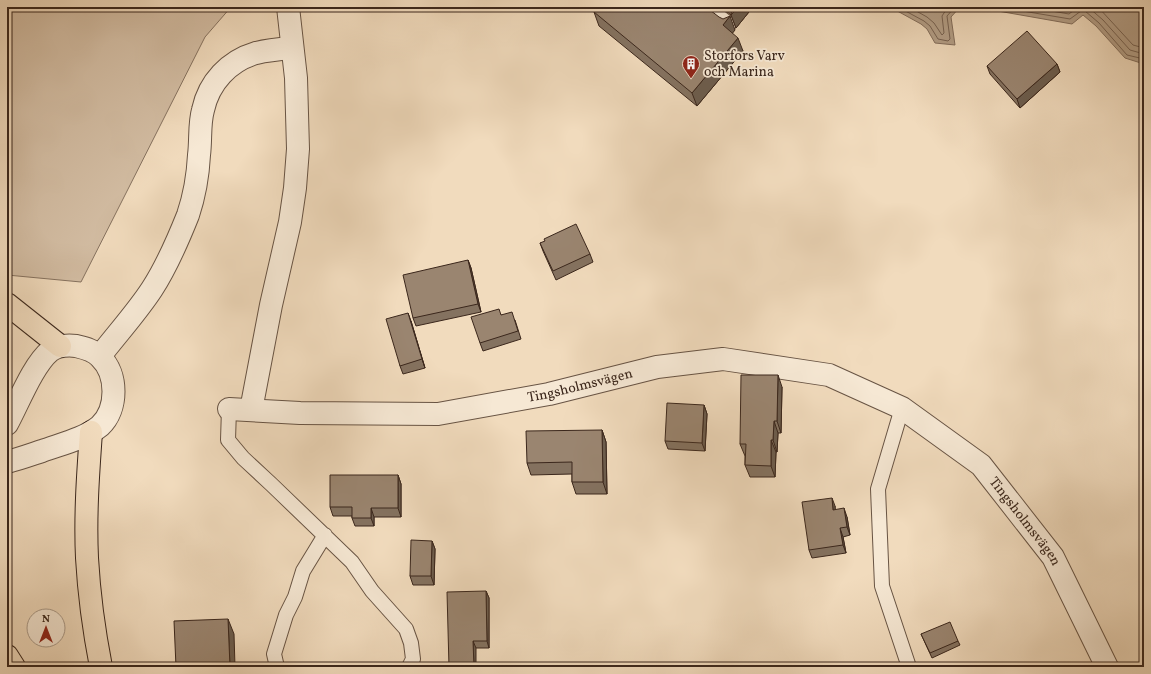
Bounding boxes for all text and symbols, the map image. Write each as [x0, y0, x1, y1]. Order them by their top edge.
place label: Storfors Varv och Marina [704, 47, 785, 82]
building icon: Storfors Varv och Marina [681, 54, 701, 79]
street label: Tingsholmsvägen [526, 364, 635, 407]
street label: Tingsholmsvägen [984, 473, 1065, 569]
north arrow [26, 608, 66, 648]
text: N [42, 612, 50, 627]

